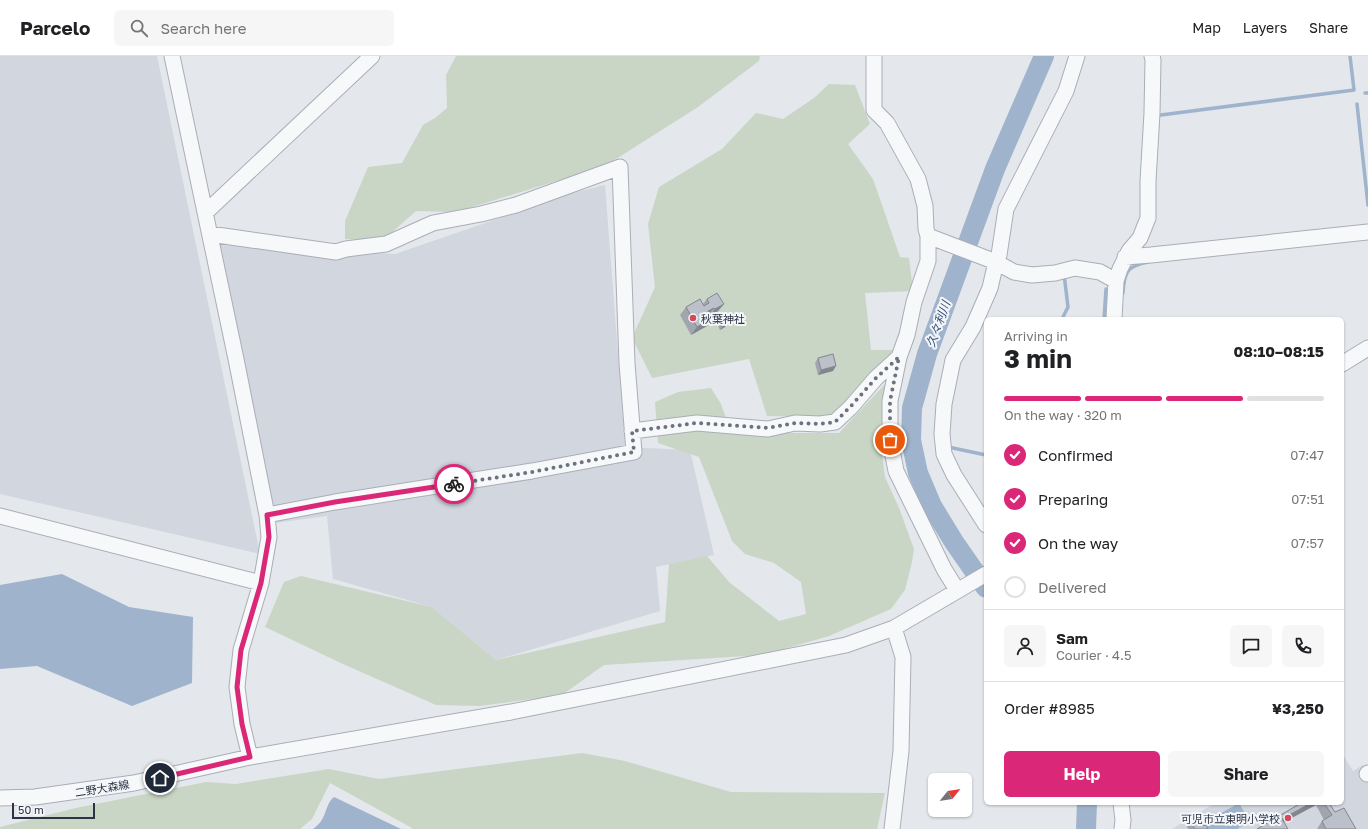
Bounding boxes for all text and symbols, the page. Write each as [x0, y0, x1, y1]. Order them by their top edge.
search box [114, 10, 394, 46]
text: Parcelo [20, 16, 90, 39]
icon: search [128, 17, 150, 39]
text: Search here [160, 19, 246, 37]
text: Map [1192, 19, 1221, 36]
text: Layers [1243, 19, 1287, 36]
text: Share [1309, 19, 1348, 36]
water label: 久々利川 [923, 297, 954, 349]
place label: 秋葉神社 [701, 312, 745, 325]
marker: 秋葉神社 [688, 313, 698, 323]
text: Arriving in [1004, 328, 1068, 344]
text: 08:10–08:15 [1233, 342, 1324, 360]
text: 3 min [1004, 343, 1072, 374]
text: On the way · 320 m [1004, 407, 1122, 423]
pin [873, 423, 907, 457]
icon: bag [879, 429, 901, 451]
icon: check [1004, 444, 1026, 466]
text: Confirmed [1038, 446, 1113, 464]
text: 07:47 [1290, 447, 1324, 463]
courier [434, 464, 474, 504]
icon: bike [443, 473, 465, 495]
icon: check [1004, 488, 1026, 510]
text: Preparing [1038, 490, 1108, 508]
text: 07:51 [1291, 491, 1324, 507]
icon: check [1004, 532, 1026, 554]
text: On the way [1038, 534, 1118, 552]
text: 07:57 [1291, 535, 1324, 551]
text: Delivered [1038, 578, 1106, 596]
button: person [1004, 625, 1046, 667]
button: chat [1230, 625, 1272, 667]
button: phone [1282, 625, 1324, 667]
text: Sam [1056, 629, 1088, 647]
text: Courier · 4.5 [1056, 647, 1131, 663]
text: Order #8985 [1004, 699, 1095, 717]
text: ¥3,250 [1272, 699, 1324, 717]
button: Help [1004, 751, 1160, 797]
button: Share [1168, 751, 1324, 797]
pin [143, 761, 177, 795]
icon: home [149, 767, 171, 789]
north arrow [928, 773, 972, 817]
map controls [928, 773, 972, 817]
street label: 二野大森線 [74, 777, 130, 799]
scale bar [12, 801, 95, 820]
text: 50 m [18, 803, 44, 816]
place label: 可児市立東明小学校 [1181, 812, 1280, 825]
marker: 可児市立東明小学校 [1283, 813, 1293, 823]

